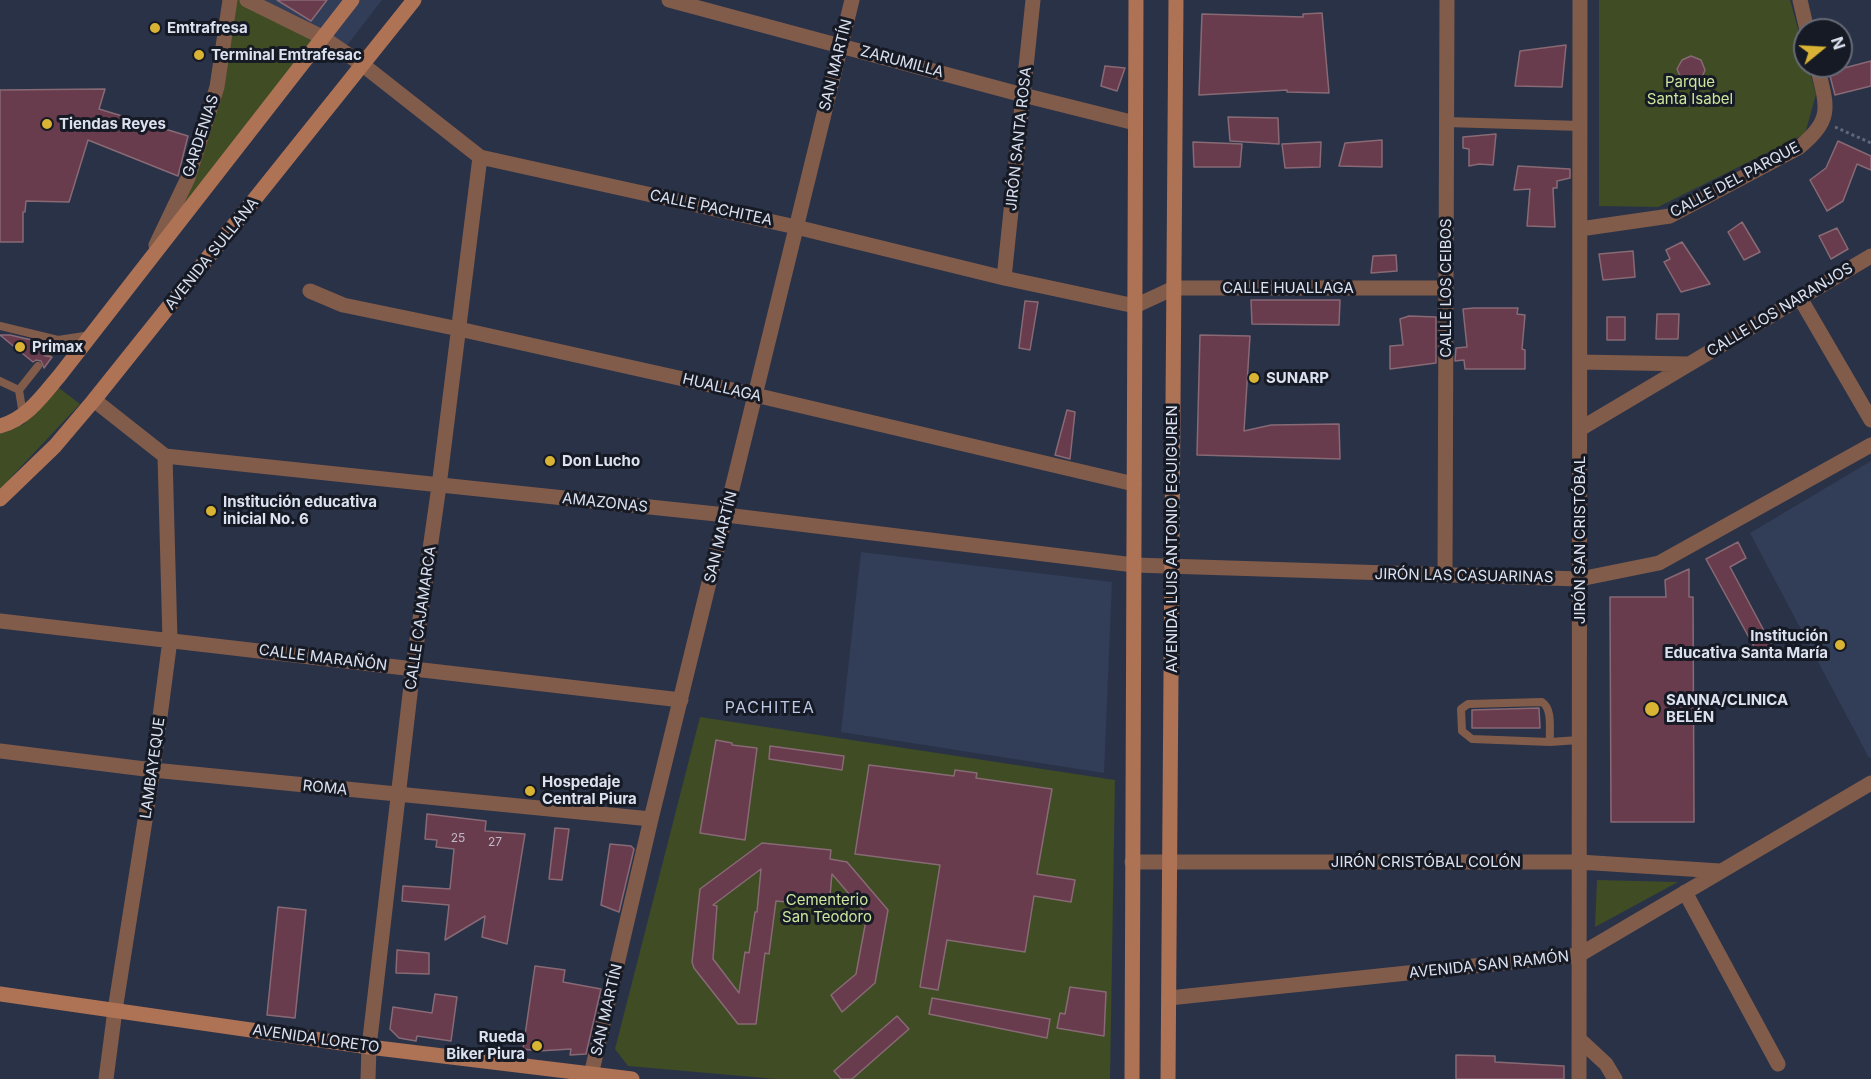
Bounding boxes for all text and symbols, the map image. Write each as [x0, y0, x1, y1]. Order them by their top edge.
street label: SAN MARTÍN [816, 17, 856, 113]
north arrow [1793, 18, 1853, 78]
place label: Emtrafresa [167, 19, 248, 37]
marker: Emtrafresa [148, 21, 162, 35]
text: N [1827, 34, 1850, 52]
street label: ZARUMILLA [858, 42, 946, 82]
place label: Terminal Emtrafesac [211, 46, 362, 64]
marker: Terminal Emtrafesac [192, 48, 206, 62]
street label: JIRÓN SANTA ROSA [1002, 66, 1036, 212]
park label: Parque Santa Isabel [1647, 73, 1733, 108]
street label: GARDENIAS [179, 92, 223, 180]
place label: Tiendas Reyes [59, 115, 166, 133]
marker: Tiendas Reyes [40, 117, 54, 131]
street label: CALLE DEL PARQUE [1667, 138, 1803, 222]
street label: CALLE PACHITEA [648, 186, 774, 230]
street label: AVENIDA SULLANA [161, 194, 263, 314]
street label: CALLE LOS CEIBOS [1437, 218, 1455, 358]
street label: CALLE LOS NARANJOS [1704, 259, 1856, 361]
street label: CALLE HUALLAGA [1222, 279, 1354, 297]
place label: Primax [32, 338, 83, 356]
marker: Primax [13, 340, 27, 354]
place label: SUNARP [1266, 369, 1329, 387]
street label: HUALLAGA [681, 370, 763, 406]
marker: SUNARP [1247, 371, 1261, 385]
street label: AVENIDA LUIS ANTONIO EGUIGUREN [1163, 405, 1181, 673]
place label: Don Lucho [562, 452, 640, 470]
marker: Don Lucho [543, 454, 557, 468]
street label: JIRÓN SAN CRISTÓBAL [1571, 456, 1589, 624]
street label: SAN MARTÍN [701, 489, 741, 585]
street label: AMAZONAS [561, 490, 649, 516]
place label: Institución educativa inicial No. 6 [223, 493, 377, 528]
marker: Institución educativa inicial No. 6 [204, 504, 218, 518]
street label: CALLE CAJAMARCA [402, 545, 440, 691]
street label: JIRÓN LAS CASUARINAS [1374, 565, 1554, 587]
place label: Institución Educativa Santa María [1664, 627, 1828, 662]
marker: Institución Educativa Santa María [1833, 638, 1847, 652]
street label: CALLE MARAÑÓN [258, 641, 388, 675]
place label: SANNA/CLINICA BELÉN [1666, 691, 1788, 726]
district label: PACHITEA [725, 698, 815, 718]
marker: SANNA/CLINICA BELÉN [1643, 700, 1661, 718]
street label: LAMBAYEQUE [137, 716, 169, 820]
place label: Hospedaje Central Piura [542, 773, 637, 808]
street label: ROMA [302, 777, 348, 799]
marker: Hospedaje Central Piura [523, 784, 537, 798]
house number: 25 [451, 831, 465, 845]
house number: 27 [488, 835, 502, 849]
street label: JIRÓN CRISTÓBAL COLÓN [1331, 853, 1521, 871]
park label: Cementerio San Teodoro [782, 891, 872, 926]
street label: AVENIDA SAN RAMÓN [1408, 948, 1570, 982]
street label: SAN MARTÍN [588, 962, 626, 1058]
street label: AVENIDA LORETO [251, 1021, 381, 1057]
place label: Rueda Biker Piura [446, 1028, 525, 1063]
marker: Rueda Biker Piura [530, 1039, 544, 1053]

